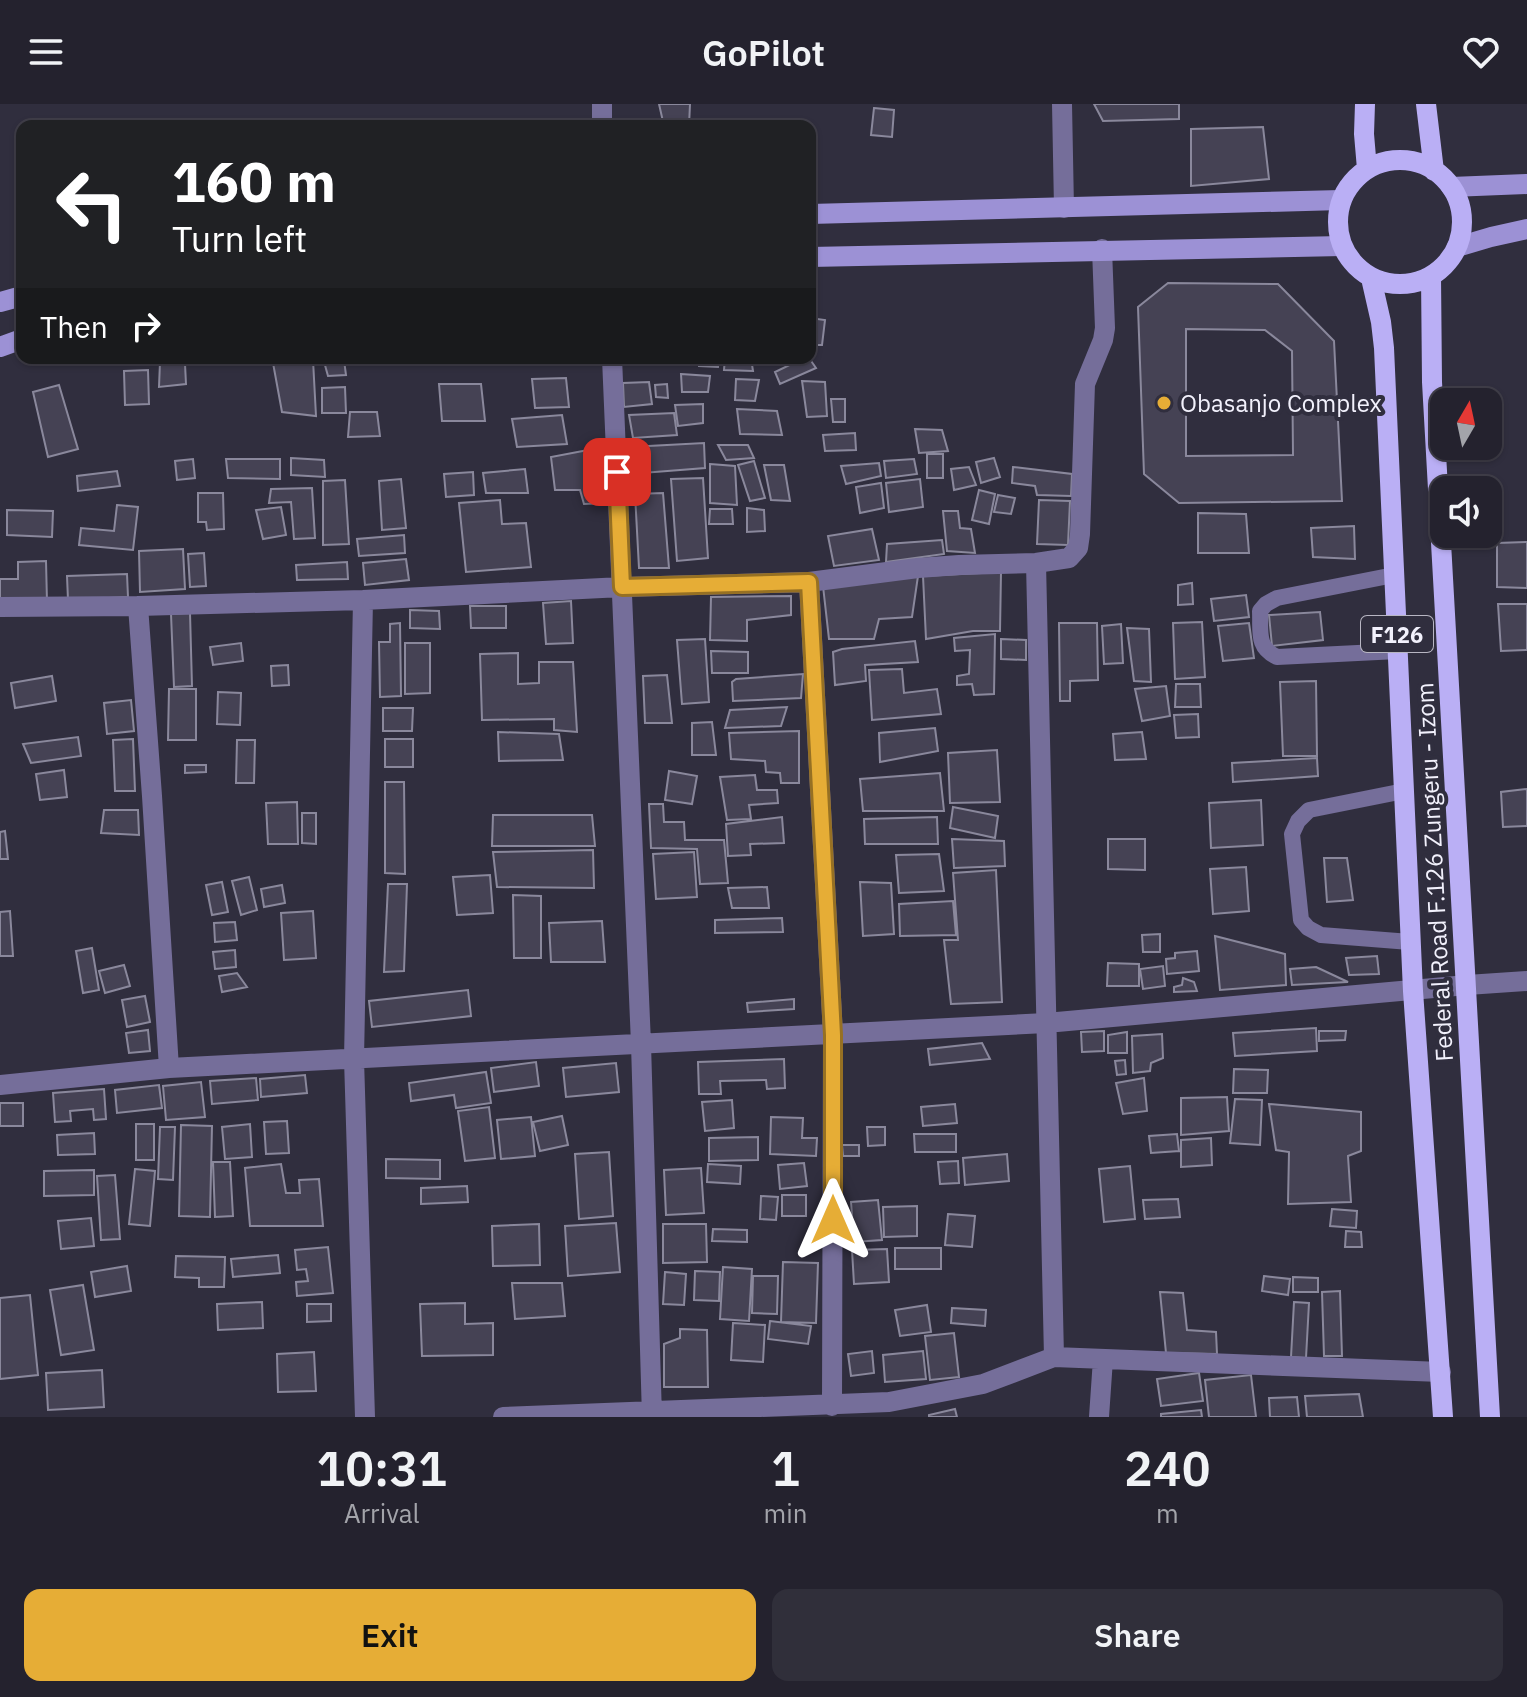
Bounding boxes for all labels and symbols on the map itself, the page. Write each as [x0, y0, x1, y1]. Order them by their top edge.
place label: Obasanjo Complex [1180, 387, 1382, 419]
north arrow [1430, 388, 1502, 460]
marker: Obasanjo Complex [1155, 394, 1173, 412]
pin [583, 438, 651, 506]
road number: F126 [1361, 616, 1433, 652]
street label: Federal Road F.126 Zungeru - Izom [1408, 682, 1460, 1062]
position arrow [791, 1178, 875, 1262]

